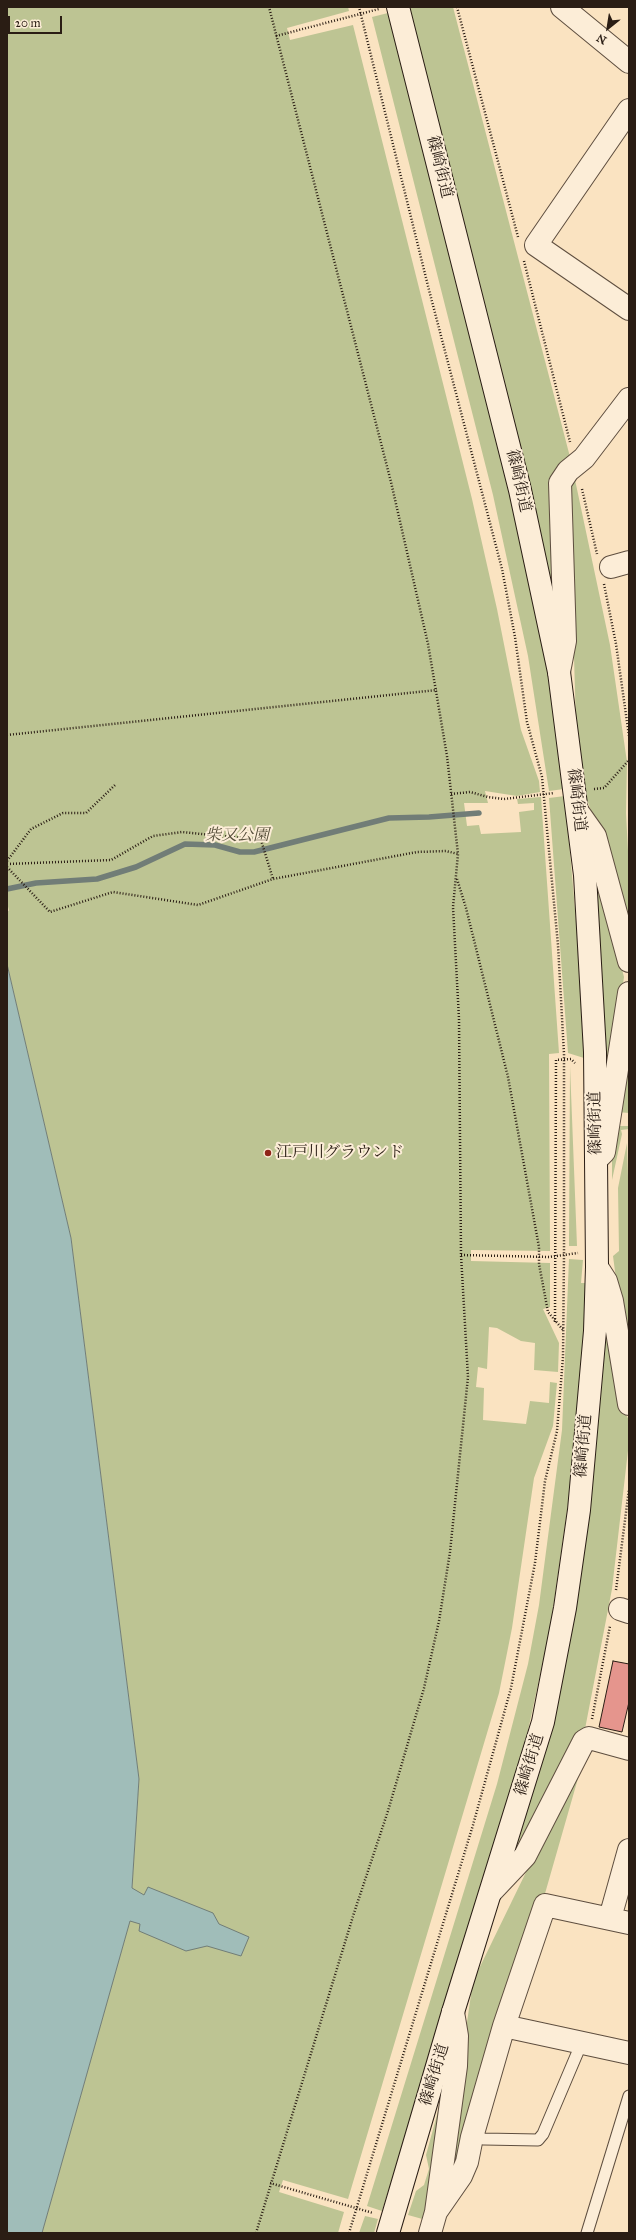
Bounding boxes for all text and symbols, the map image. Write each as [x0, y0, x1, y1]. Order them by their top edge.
scale bar [10, 8, 64, 34]
north arrow [588, 8, 628, 48]
text: 20 m [15, 16, 41, 30]
text: N [594, 31, 609, 47]
street label: 篠崎街道 [422, 134, 456, 200]
street label: 篠崎街道 [501, 448, 535, 514]
street label: 篠崎街道 [563, 767, 589, 833]
park label: 柴又公園 [205, 826, 269, 846]
street label: 篠崎街道 [586, 1091, 606, 1155]
place label: 江戸川グラウンド [276, 1143, 404, 1163]
marker: 江戸川グラウンド [263, 1148, 273, 1158]
street label: 篠崎街道 [572, 1413, 596, 1479]
street label: 篠崎街道 [511, 1732, 549, 1798]
street label: 篠崎街道 [416, 2042, 454, 2108]

